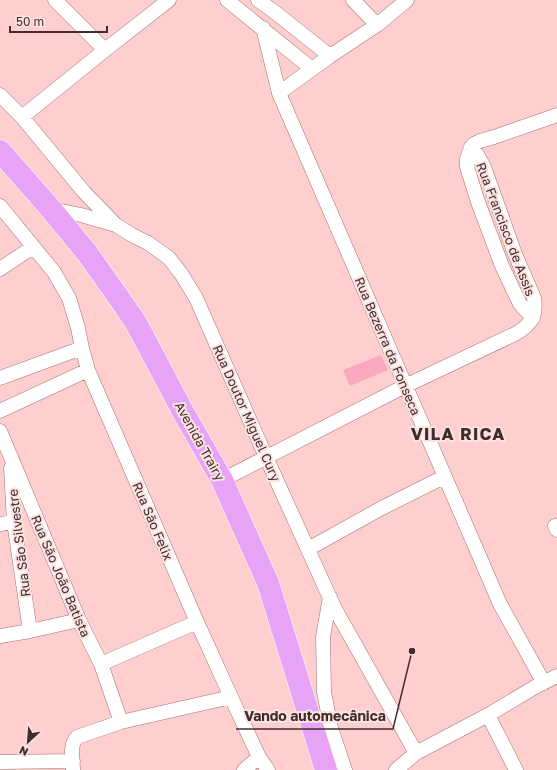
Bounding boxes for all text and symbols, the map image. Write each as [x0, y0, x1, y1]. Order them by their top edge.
scale bar [10, 8, 107, 34]
text: 50 m [16, 14, 44, 29]
street label: Rua Francisco de Assis [473, 160, 539, 298]
street label: Rua Bezerra da Fonseca [352, 274, 424, 418]
street label: Rua Doutor Miguel Cury [210, 342, 285, 485]
street label: Avenida Trairy [172, 399, 229, 484]
district label: VILA RICA [411, 423, 505, 444]
street label: Rua São Felix [129, 479, 177, 563]
street label: Rua São Silvestre [4, 488, 34, 598]
street label: Rua São João Batista [28, 512, 94, 640]
callout: Vando automecânica [236, 703, 393, 729]
text: Vando automecânica [244, 707, 386, 724]
north arrow [8, 722, 48, 762]
text: N [17, 744, 30, 759]

